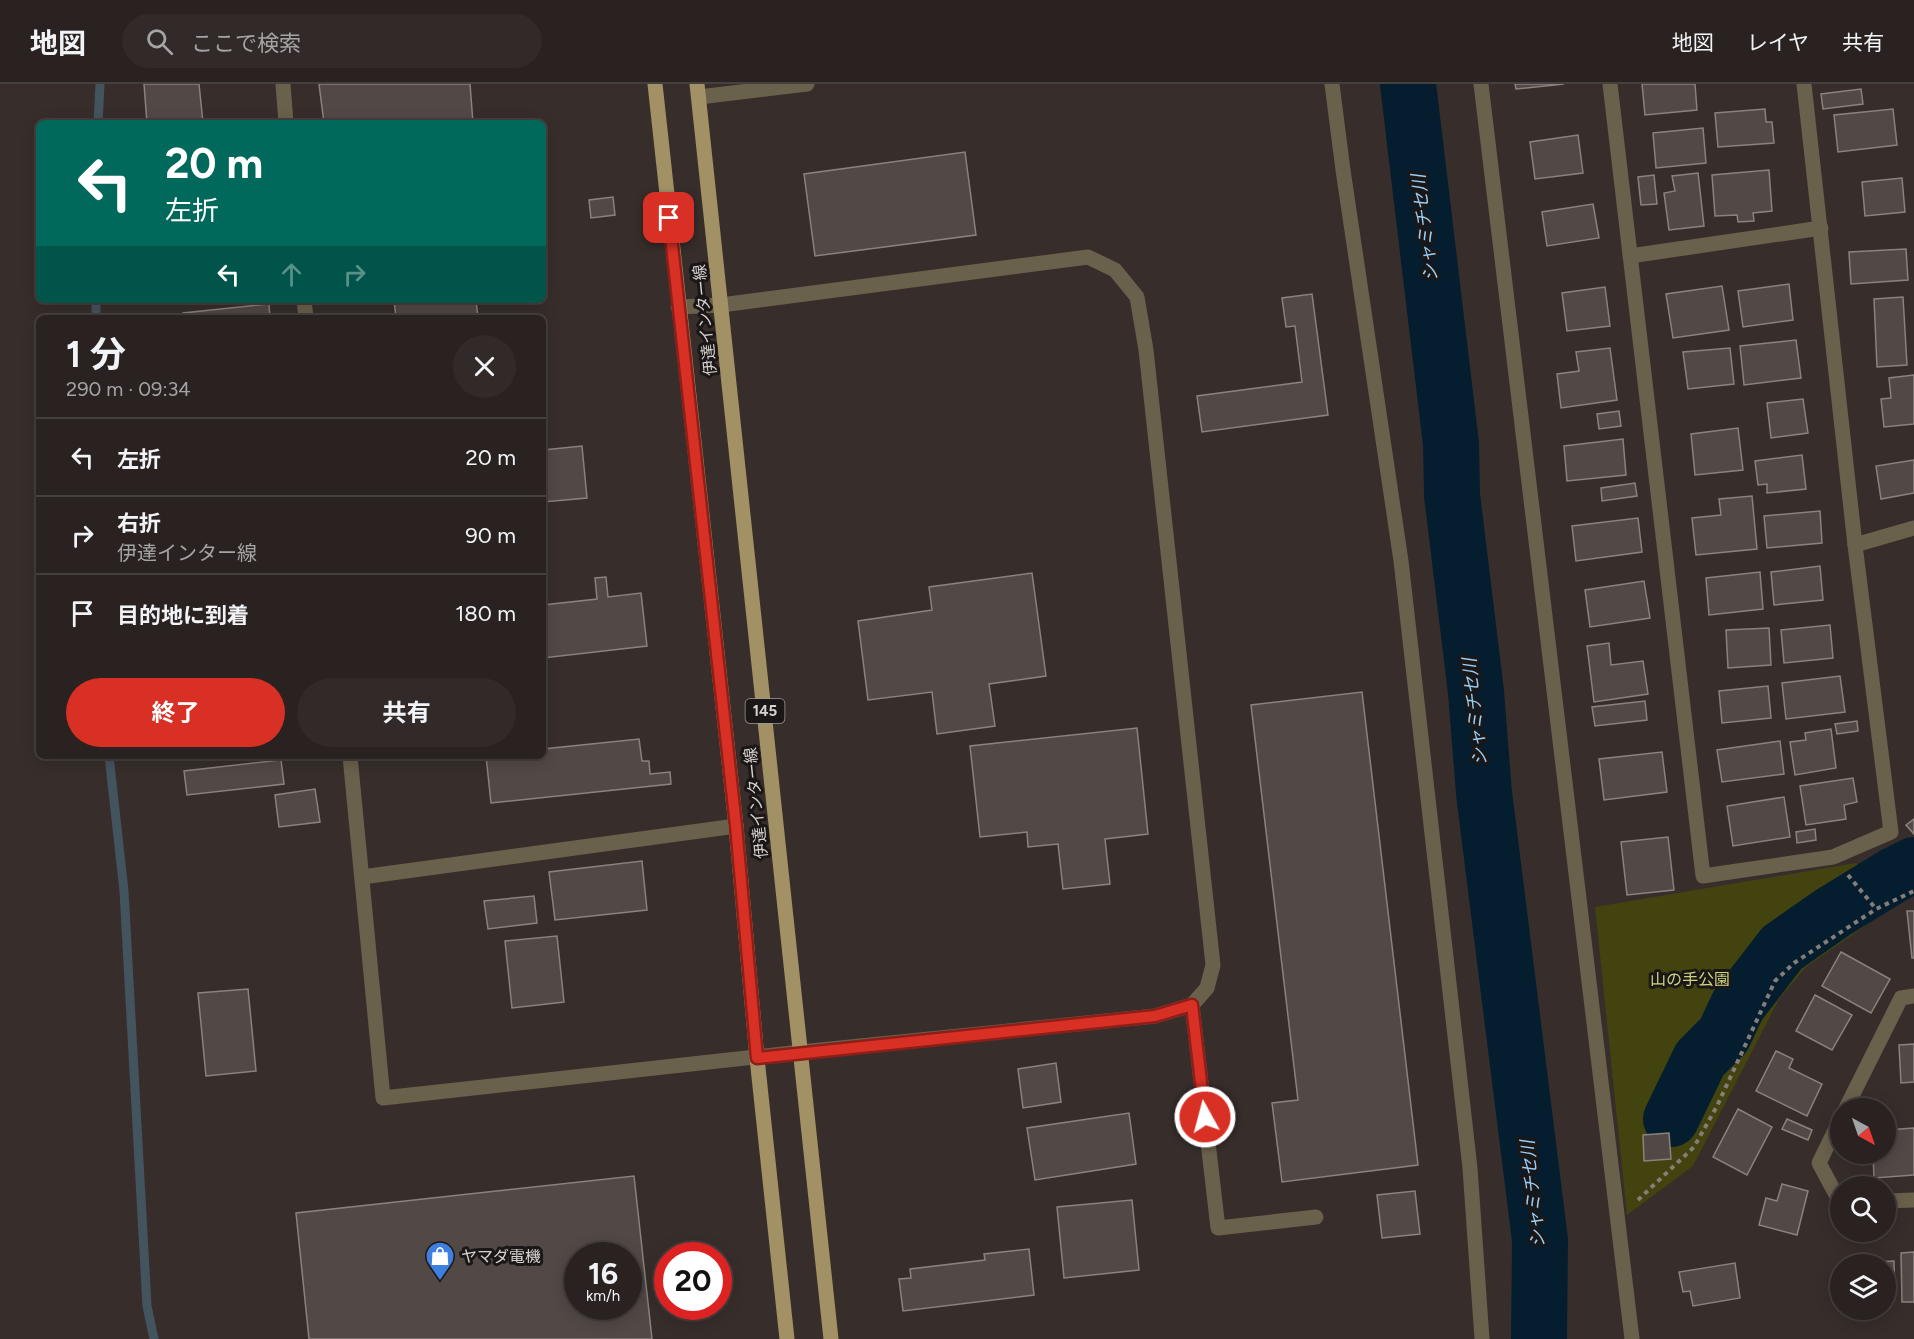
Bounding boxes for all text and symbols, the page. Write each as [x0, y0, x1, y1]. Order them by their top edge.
search box [122, 14, 542, 68]
icon: search [143, 25, 176, 58]
text: 地図 [30, 26, 86, 60]
text: ここで検索 [191, 30, 301, 57]
text: 地図 [1672, 30, 1714, 55]
text: レイヤ [1747, 30, 1809, 55]
text: 共有 [1842, 30, 1884, 55]
text: 20 m [165, 138, 263, 189]
icon: left [66, 144, 144, 222]
water label: シャミチセ川 [1407, 171, 1442, 283]
pin [643, 192, 694, 243]
text: 左折 [165, 194, 219, 227]
icon: arrive [652, 201, 685, 234]
icon: left [212, 258, 245, 291]
icon: ahead [275, 258, 308, 291]
icon: right [338, 258, 371, 291]
street label: 伊達インター線 [690, 263, 720, 377]
text: 1 分 [66, 333, 126, 376]
button: close [453, 335, 516, 398]
text: 290 m · 09:34 [66, 377, 191, 401]
icon: left [66, 441, 99, 474]
text: 20 m [465, 444, 516, 471]
text: 左折 [117, 446, 161, 473]
text: 右折 [117, 510, 161, 537]
icon: right [66, 519, 99, 552]
text: 90 m [465, 522, 516, 549]
text: 伊達インター線 [117, 541, 257, 565]
icon: arrive [66, 597, 99, 630]
text: 180 m [455, 600, 516, 627]
text: 目的地に到着 [117, 602, 249, 629]
water label: シャミチセ川 [1458, 655, 1492, 767]
button: 終了 [66, 678, 285, 747]
button: 共有 [297, 678, 516, 747]
road number: 145 [746, 699, 784, 723]
street label: 伊達インター線 [741, 746, 771, 860]
park label: 山の手公園 [1650, 970, 1730, 989]
position arrow [1173, 1085, 1237, 1149]
north arrow [1830, 1098, 1896, 1164]
map controls [1830, 1098, 1896, 1320]
water label: シャミチセ川 [1516, 1137, 1550, 1249]
button: search [1830, 1176, 1896, 1242]
shop icon: ヤマダ電機 [424, 1240, 456, 1282]
speed limit sign: 20 [654, 1242, 732, 1320]
place label: ヤマダ電機 [461, 1247, 541, 1266]
button: layers [1830, 1254, 1896, 1320]
text: 16 [588, 1255, 618, 1292]
text: km/h [586, 1287, 620, 1305]

